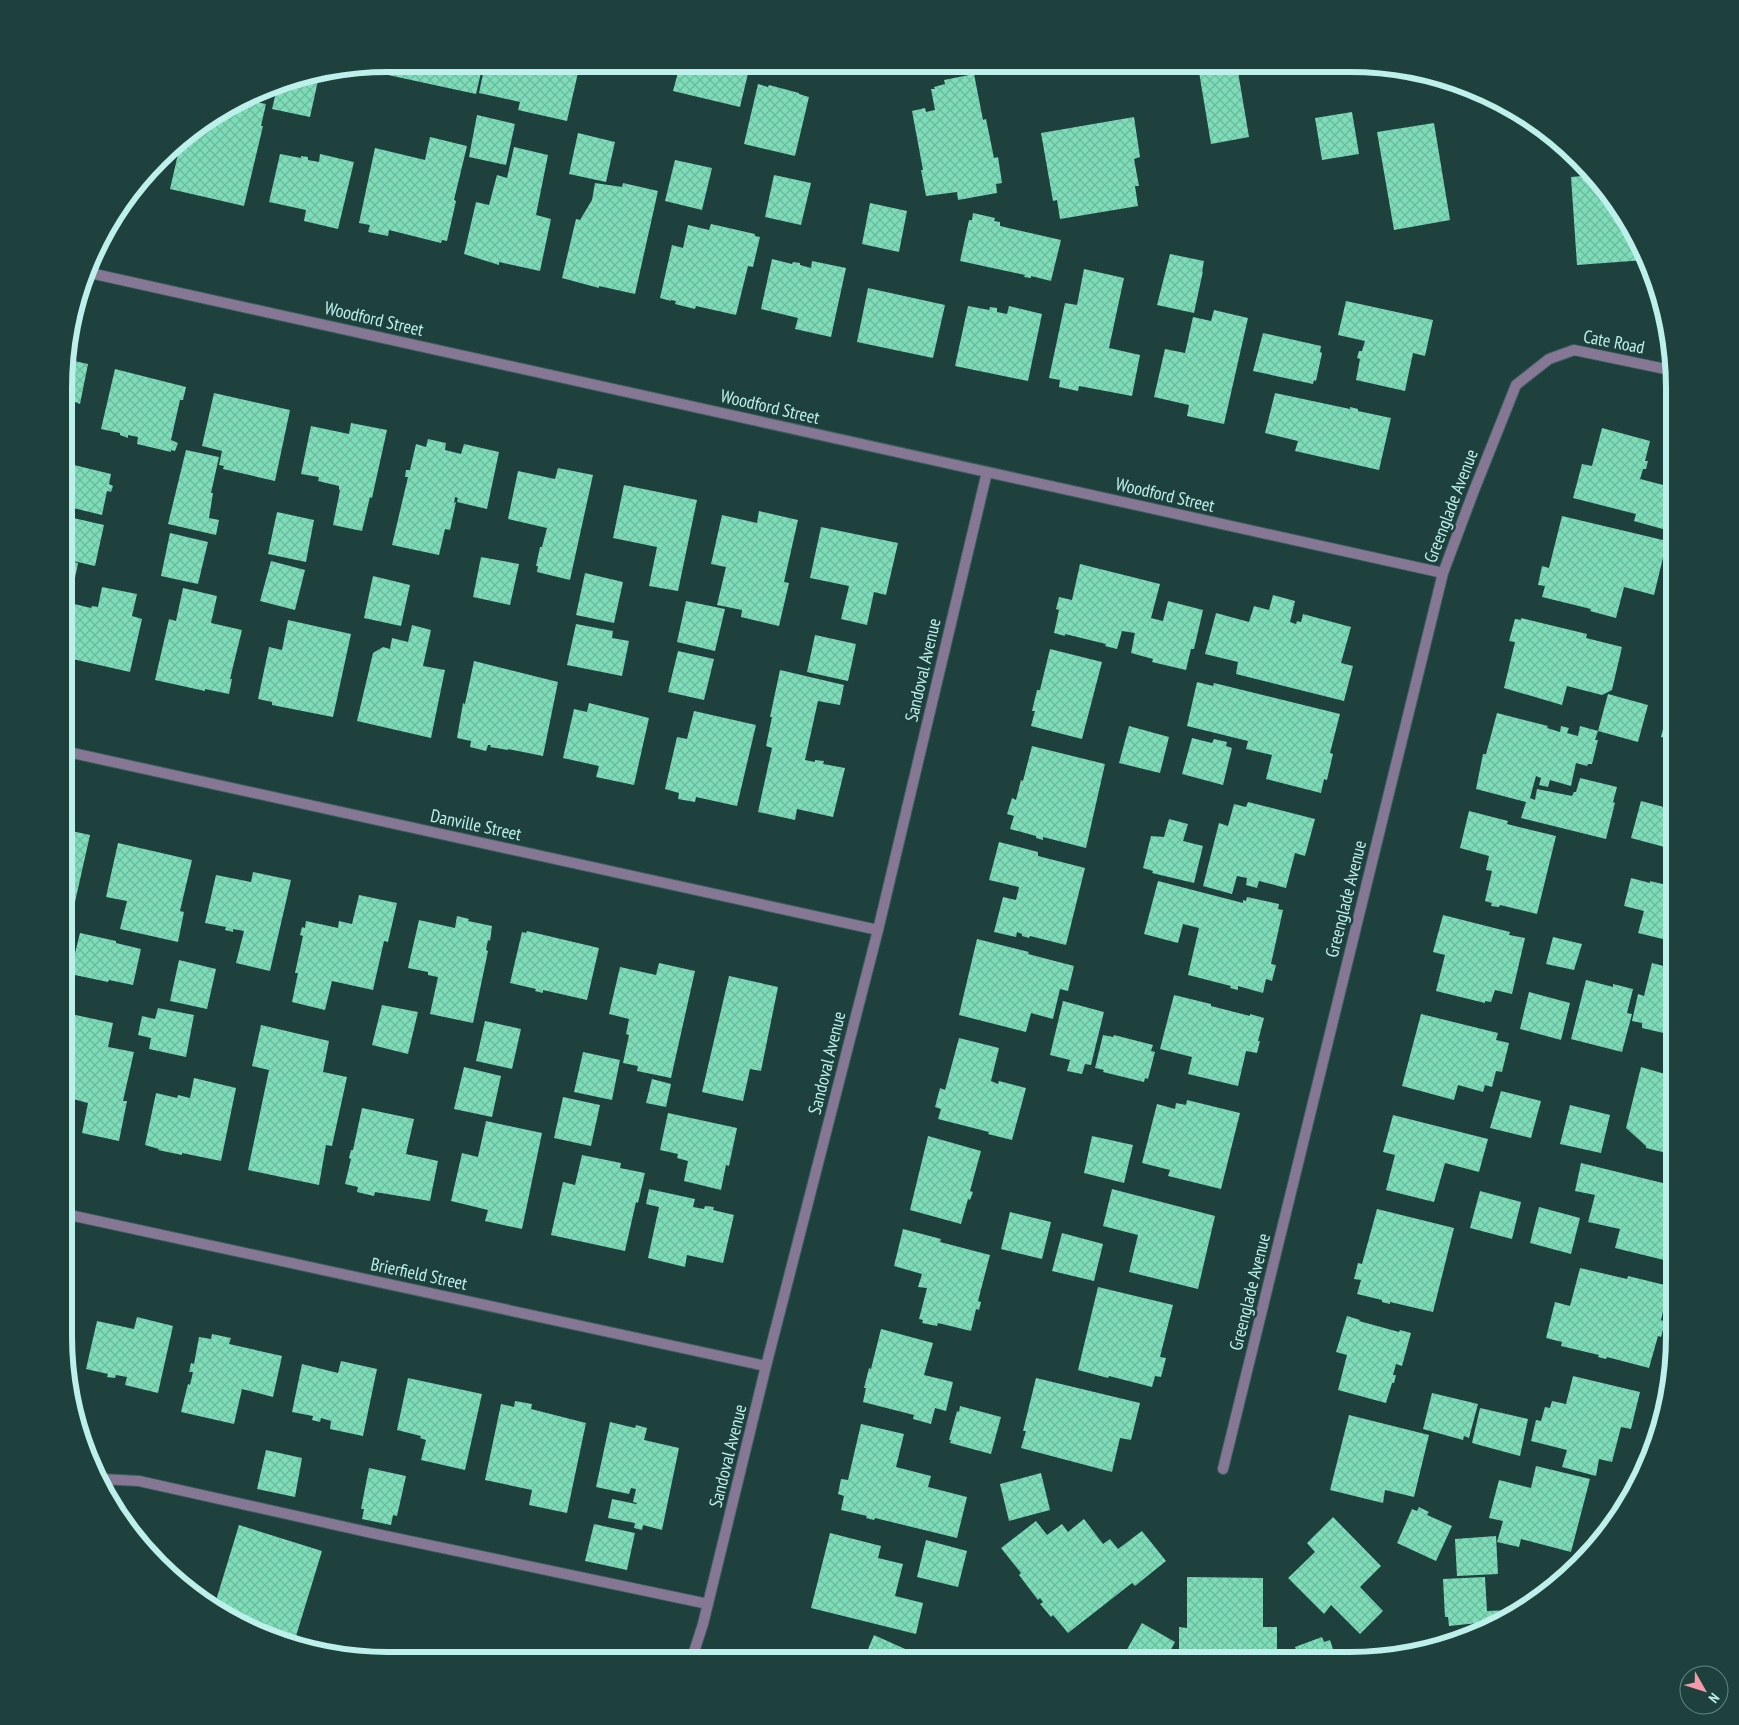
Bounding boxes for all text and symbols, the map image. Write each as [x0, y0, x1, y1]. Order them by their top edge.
street label: Woodford Street [322, 296, 426, 341]
street label: Cate Road [1581, 324, 1647, 359]
street label: Woodford Street [718, 384, 822, 429]
street label: Greenglade Avenue [1418, 446, 1483, 566]
street label: Woodford Street [1113, 472, 1217, 517]
street label: Sandoval Avenue [899, 616, 946, 724]
street label: Danville Street [429, 804, 524, 845]
street label: Greenglade Avenue [1320, 838, 1371, 960]
street label: Sandoval Avenue [803, 1009, 850, 1117]
street label: Greenglade Avenue [1224, 1231, 1275, 1353]
street label: Brierfield Street [369, 1252, 469, 1295]
street label: Sandoval Avenue [704, 1402, 751, 1510]
north arrow [1679, 1665, 1729, 1715]
text: N [1705, 1690, 1723, 1707]

